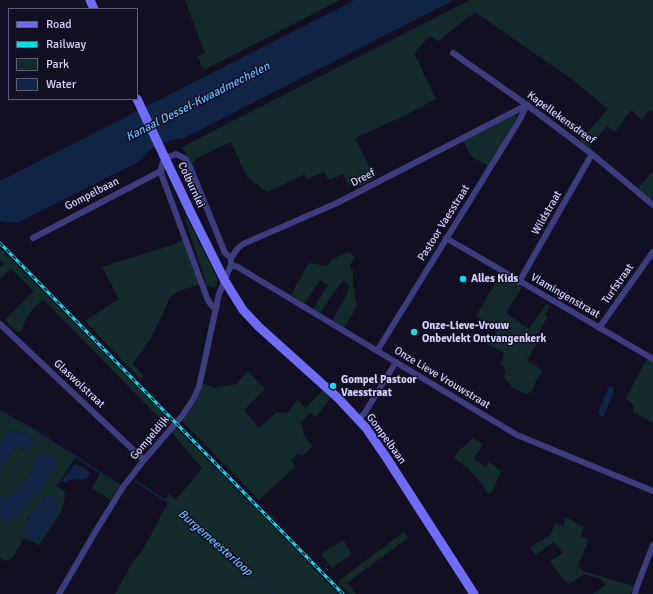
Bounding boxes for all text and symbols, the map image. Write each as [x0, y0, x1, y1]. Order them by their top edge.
legend [8, 8, 138, 100]
text: Road [46, 17, 72, 32]
text: Railway [46, 37, 86, 52]
text: Park [46, 57, 69, 72]
water label: Kanaal Dessel-Kwaadmechelen [124, 59, 272, 145]
text: Water [46, 77, 76, 92]
street label: Kapellekensdreef [524, 89, 598, 147]
street label: Colburnlei [175, 160, 207, 210]
street label: Dreef [349, 166, 377, 190]
street label: Gompelbaan [63, 175, 121, 213]
street label: Pastoor Vaesstraat [415, 182, 473, 264]
street label: Wildstraat [529, 189, 565, 237]
street label: Turfstraat [599, 261, 637, 307]
street label: Vlamingenstraat [528, 271, 602, 321]
place label: Alles Kids [471, 272, 518, 286]
marker: Alles Kids [458, 274, 468, 284]
place label: Onze-Lieve-Vrouw Onbevlekt Ontvangenkerk [422, 319, 546, 345]
marker: Onze-Lieve-Vrouw Onbevlekt Ontvangenkerk [409, 327, 419, 337]
street label: Onze Lieve Vrouwstraat [392, 344, 492, 412]
street label: Glaswolstraat [51, 357, 107, 411]
place label: Gompel Pastoor Vaesstraat [341, 373, 417, 399]
marker: Gompel Pastoor Vaesstraat [328, 381, 338, 391]
street label: Gompelbaan [363, 411, 409, 467]
street label: Gompeldijk [128, 413, 172, 463]
water label: Burgemeesterloop [175, 507, 255, 579]

